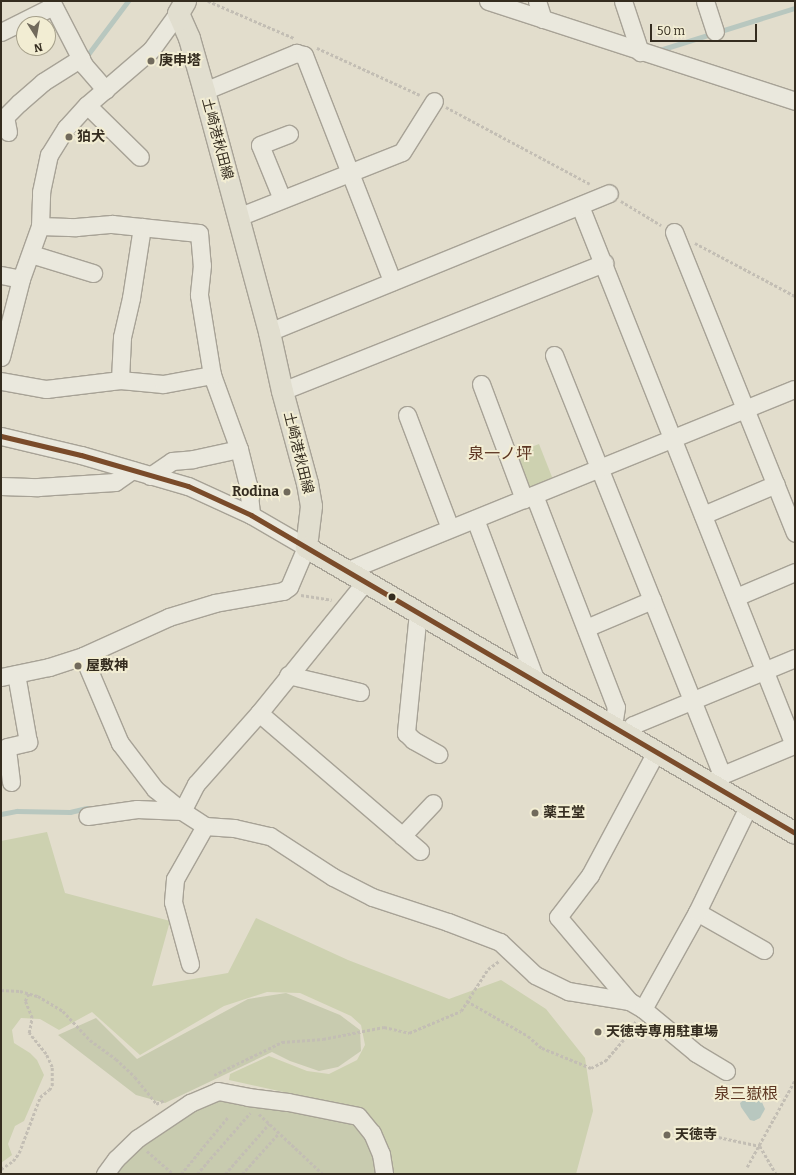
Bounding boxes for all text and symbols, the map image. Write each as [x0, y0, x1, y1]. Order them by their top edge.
north arrow [16, 16, 56, 56]
scale bar [652, 16, 759, 42]
text: 50 m [657, 24, 685, 38]
text: N [33, 40, 44, 54]
place label: 庚申塔 [159, 53, 201, 69]
marker: 庚申塔 [146, 56, 156, 66]
street label: 土崎港秋田線 [198, 96, 236, 182]
place label: 狛犬 [77, 129, 105, 145]
marker: 狛犬 [64, 132, 74, 142]
street label: 土崎港秋田線 [280, 410, 316, 496]
district label: 泉一ノ坪 [468, 444, 532, 464]
place label: Rodina [232, 484, 279, 500]
marker: Rodina [282, 487, 292, 497]
unlabelled marker [387, 592, 397, 602]
place label: 屋敷神 [86, 658, 128, 674]
marker: 屋敷神 [73, 661, 83, 671]
place label: 薬王堂 [543, 805, 585, 821]
marker: 薬王堂 [530, 808, 540, 818]
place label: 天徳寺専用駐車場 [606, 1024, 718, 1040]
marker: 天徳寺専用駐車場 [593, 1027, 603, 1037]
district label: 泉三嶽根 [714, 1084, 778, 1104]
place label: 天徳寺 [675, 1127, 717, 1143]
marker: 天徳寺 [662, 1130, 672, 1140]

